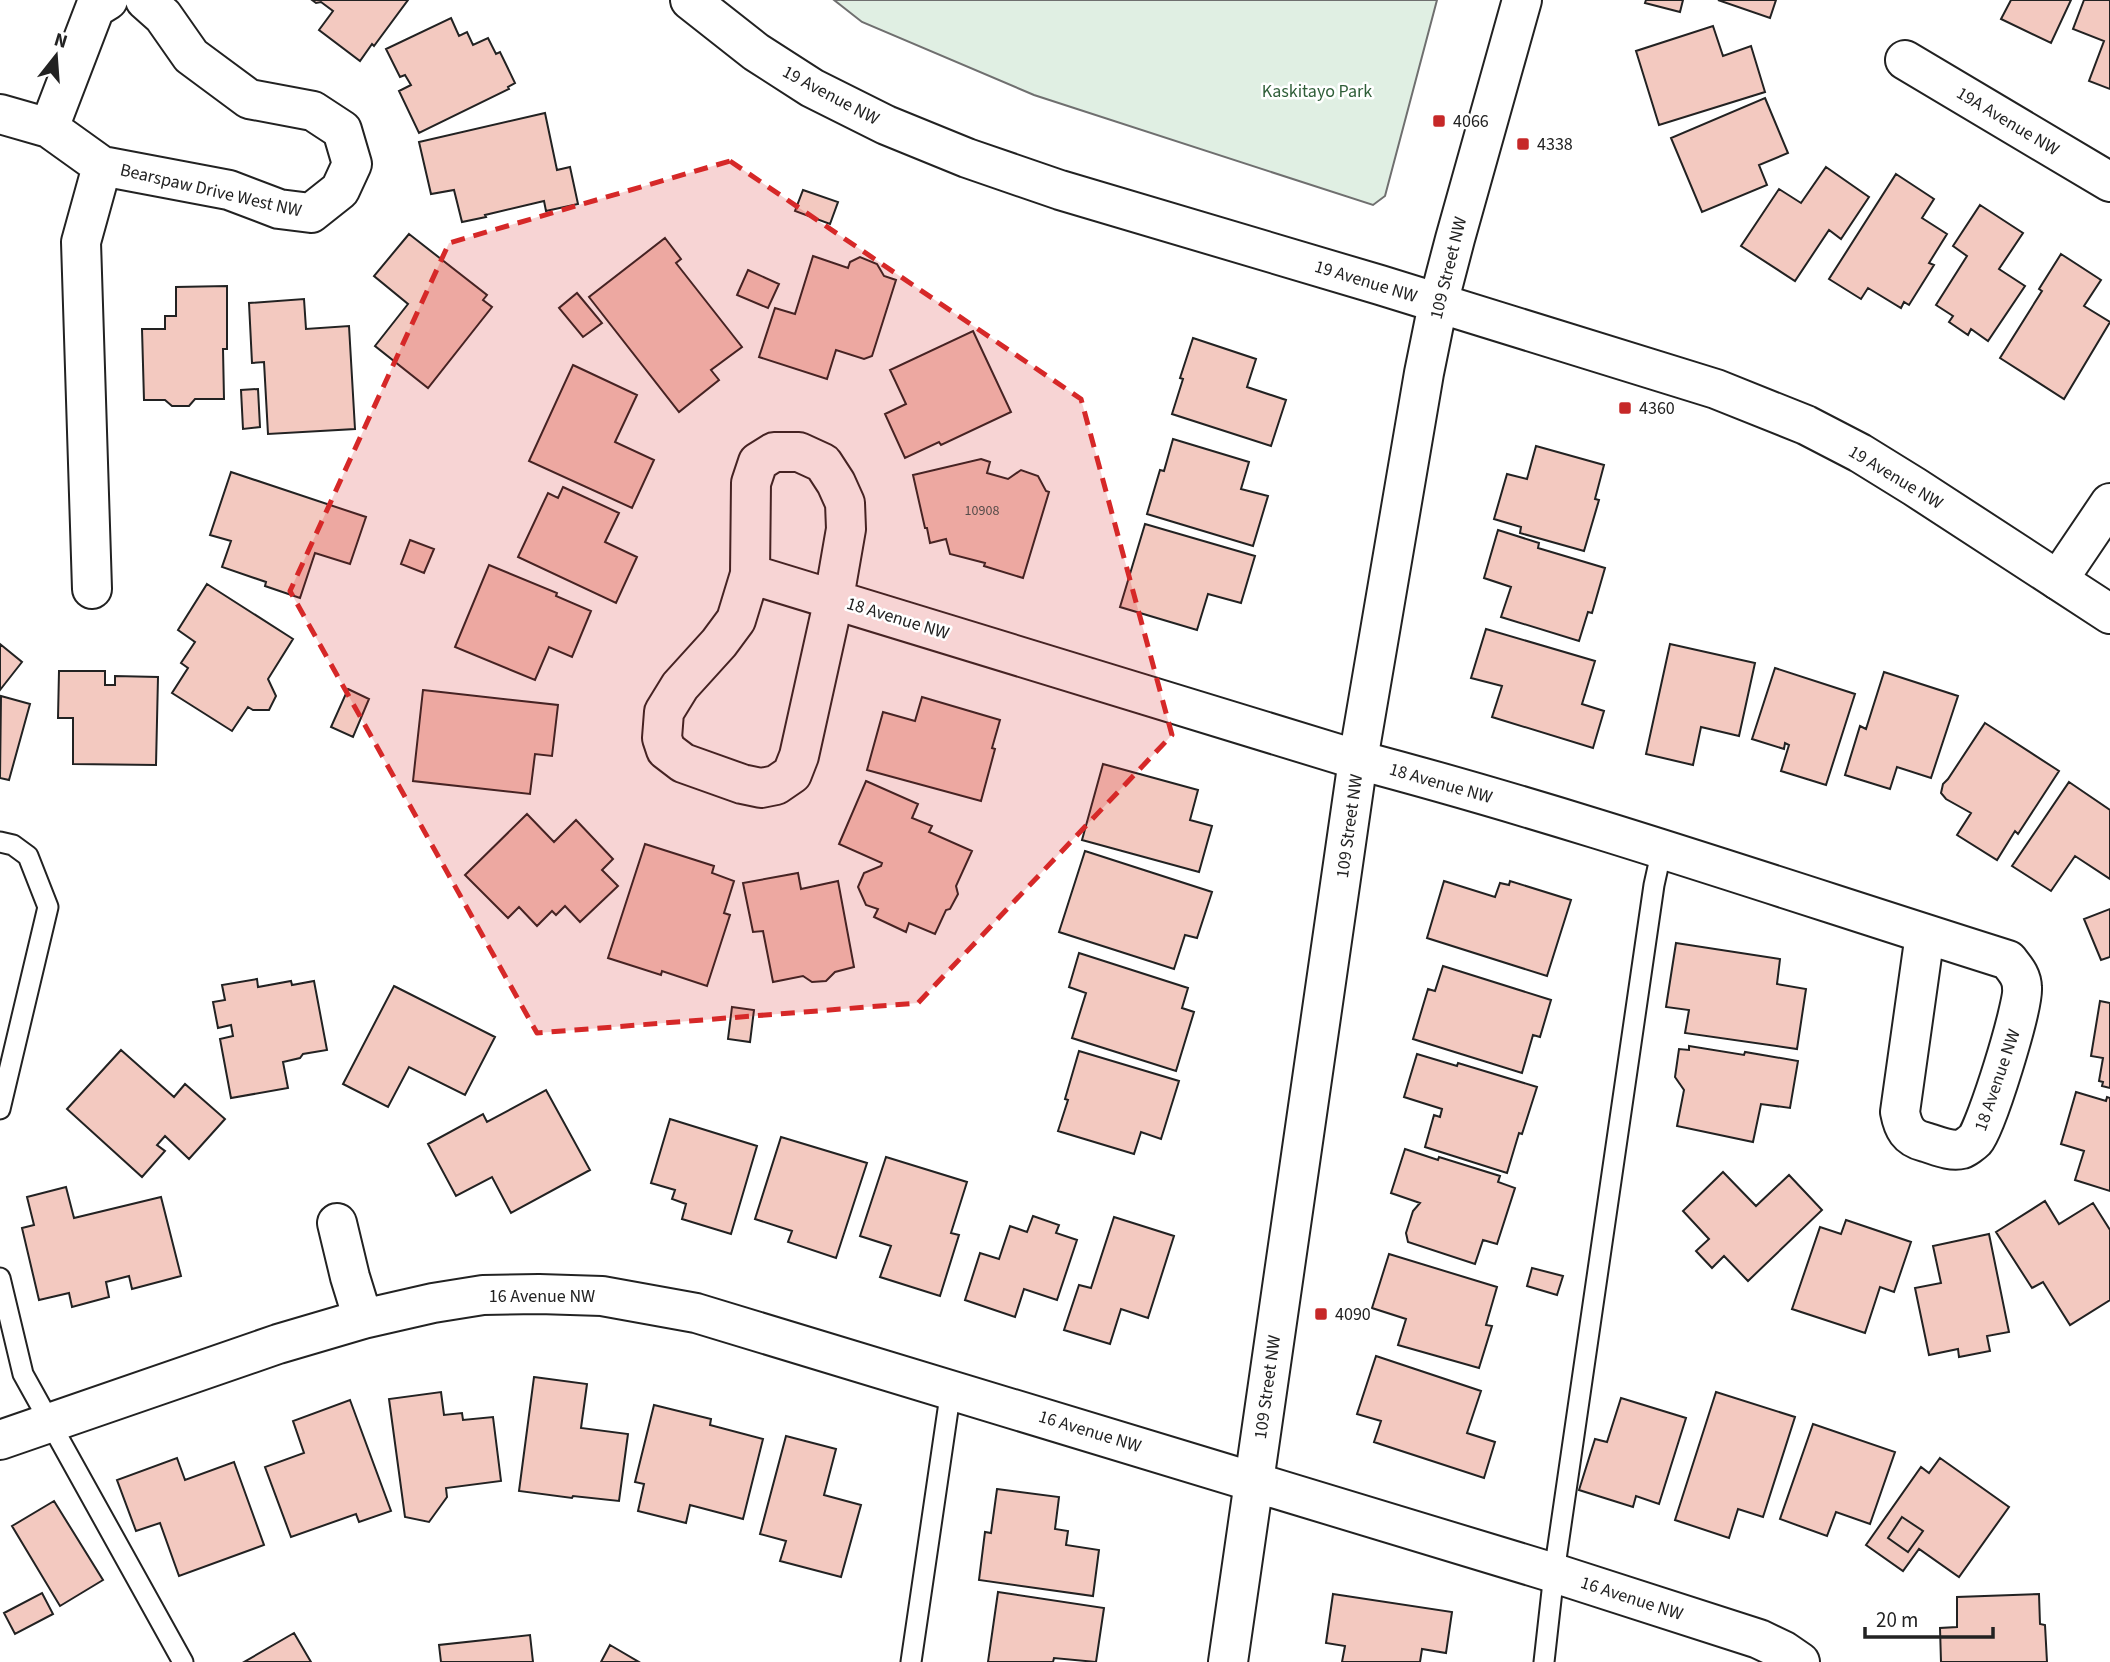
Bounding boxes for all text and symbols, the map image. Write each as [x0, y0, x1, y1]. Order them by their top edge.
north arrow [21, 21, 91, 91]
text: N [51, 26, 71, 56]
street label: 19 Avenue NW [778, 59, 884, 131]
park label: Kaskitayo Park [1262, 79, 1372, 104]
street label: 19A Avenue NW [1952, 81, 2064, 162]
place label: 4066 [1453, 109, 1489, 134]
marker: 4066 [1431, 113, 1447, 129]
place label: 4338 [1537, 132, 1573, 157]
marker: 4338 [1515, 136, 1531, 152]
street label: Bearspaw Drive West NW [118, 157, 304, 224]
street label: 109 Street NW [1424, 214, 1473, 322]
street label: 19 Avenue NW [1311, 254, 1420, 309]
place label: 4360 [1639, 396, 1675, 421]
marker: 4360 [1617, 400, 1633, 416]
street label: 19 Avenue NW [1844, 439, 1948, 516]
house number: 10908 [965, 501, 999, 521]
street label: 18 Avenue NW [843, 591, 952, 646]
street label: 18 Avenue NW [1386, 757, 1495, 810]
street label: 109 Street NW [1330, 772, 1369, 880]
street label: 18 Avenue NW [1968, 1026, 2027, 1135]
street label: 16 Avenue NW [489, 1284, 595, 1309]
place label: 4090 [1335, 1302, 1371, 1327]
marker: 4090 [1313, 1306, 1329, 1322]
street label: 109 Street NW [1248, 1333, 1287, 1441]
street label: 16 Avenue NW [1035, 1404, 1144, 1459]
street label: 16 Avenue NW [1577, 1570, 1686, 1627]
scale bar [1865, 1596, 1993, 1640]
text: 20 m [1876, 1605, 1918, 1635]

